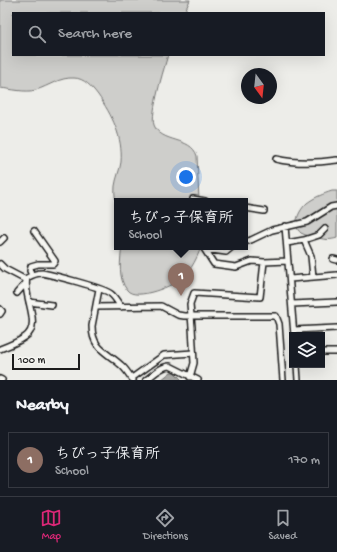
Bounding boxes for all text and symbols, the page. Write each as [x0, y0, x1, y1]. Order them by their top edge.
search box [12, 12, 325, 56]
icon: search [26, 23, 48, 45]
text: Search here [58, 25, 132, 43]
north arrow [241, 68, 277, 104]
your location [176, 167, 196, 187]
popup [114, 198, 248, 250]
text: ちびっ子保育所 [128, 210, 234, 228]
text: School [128, 228, 162, 243]
pin: 1 [168, 263, 194, 296]
map controls [289, 332, 325, 368]
button: layers [289, 332, 325, 368]
scale bar [12, 352, 80, 371]
text: 100 m [18, 355, 45, 367]
text: Nearby [16, 396, 69, 416]
text: ちびっ子保育所 [55, 446, 160, 464]
text: 1 [27, 453, 33, 468]
text: 170 m [288, 453, 320, 468]
text: School [55, 464, 89, 479]
tab: Map [40, 507, 62, 543]
tab: Directions [143, 507, 188, 543]
tab: Saved [268, 507, 297, 543]

